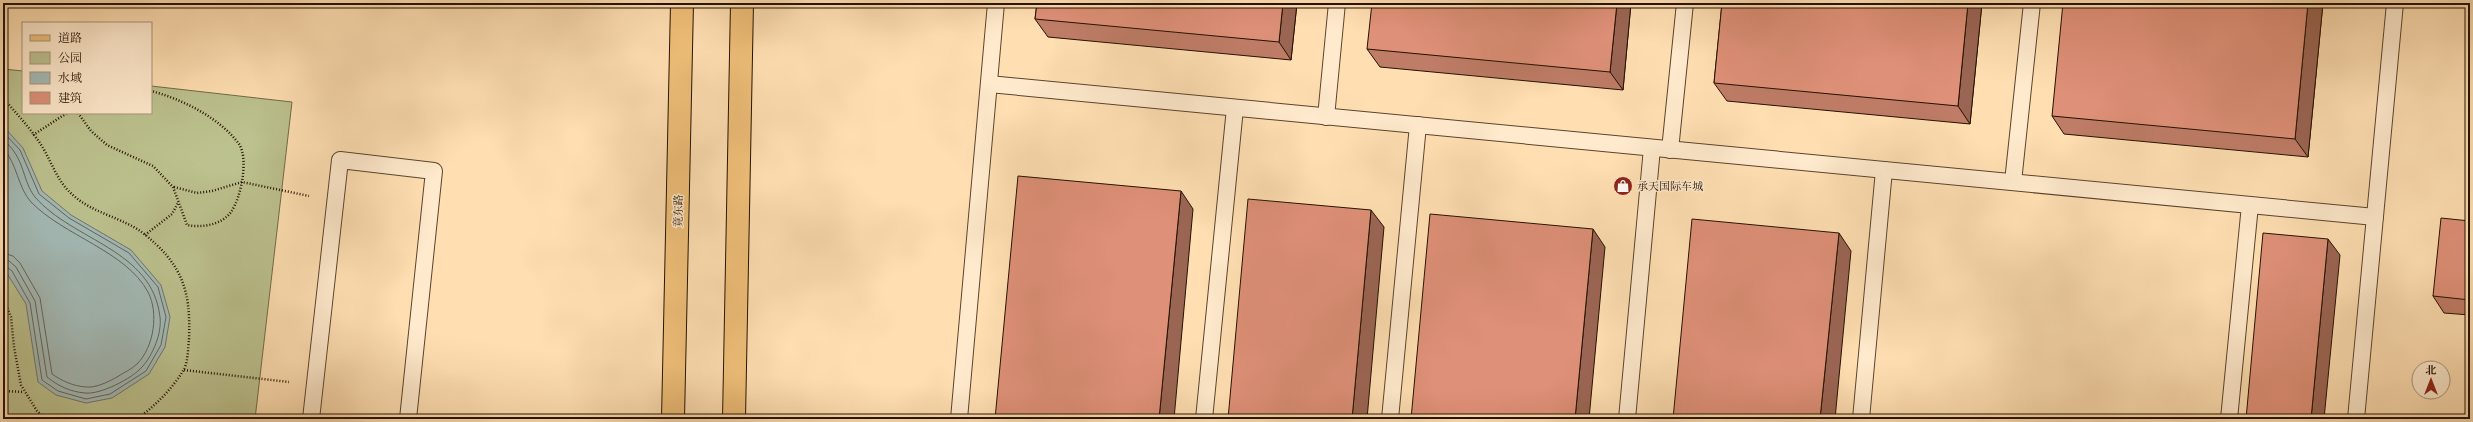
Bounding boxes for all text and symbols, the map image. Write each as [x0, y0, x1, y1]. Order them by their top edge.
legend [22, 22, 152, 114]
text: 道路 [58, 31, 82, 45]
text: 公园 [58, 52, 82, 65]
text: 水域 [58, 71, 82, 85]
text: 建筑 [58, 91, 82, 105]
shop icon: 承天国际车城 [1612, 175, 1634, 197]
place label: 承天国际车城 [1637, 180, 1703, 193]
street label: 竟东路 [672, 194, 685, 228]
north arrow [2411, 360, 2451, 400]
text: 北 [2426, 365, 2437, 377]

